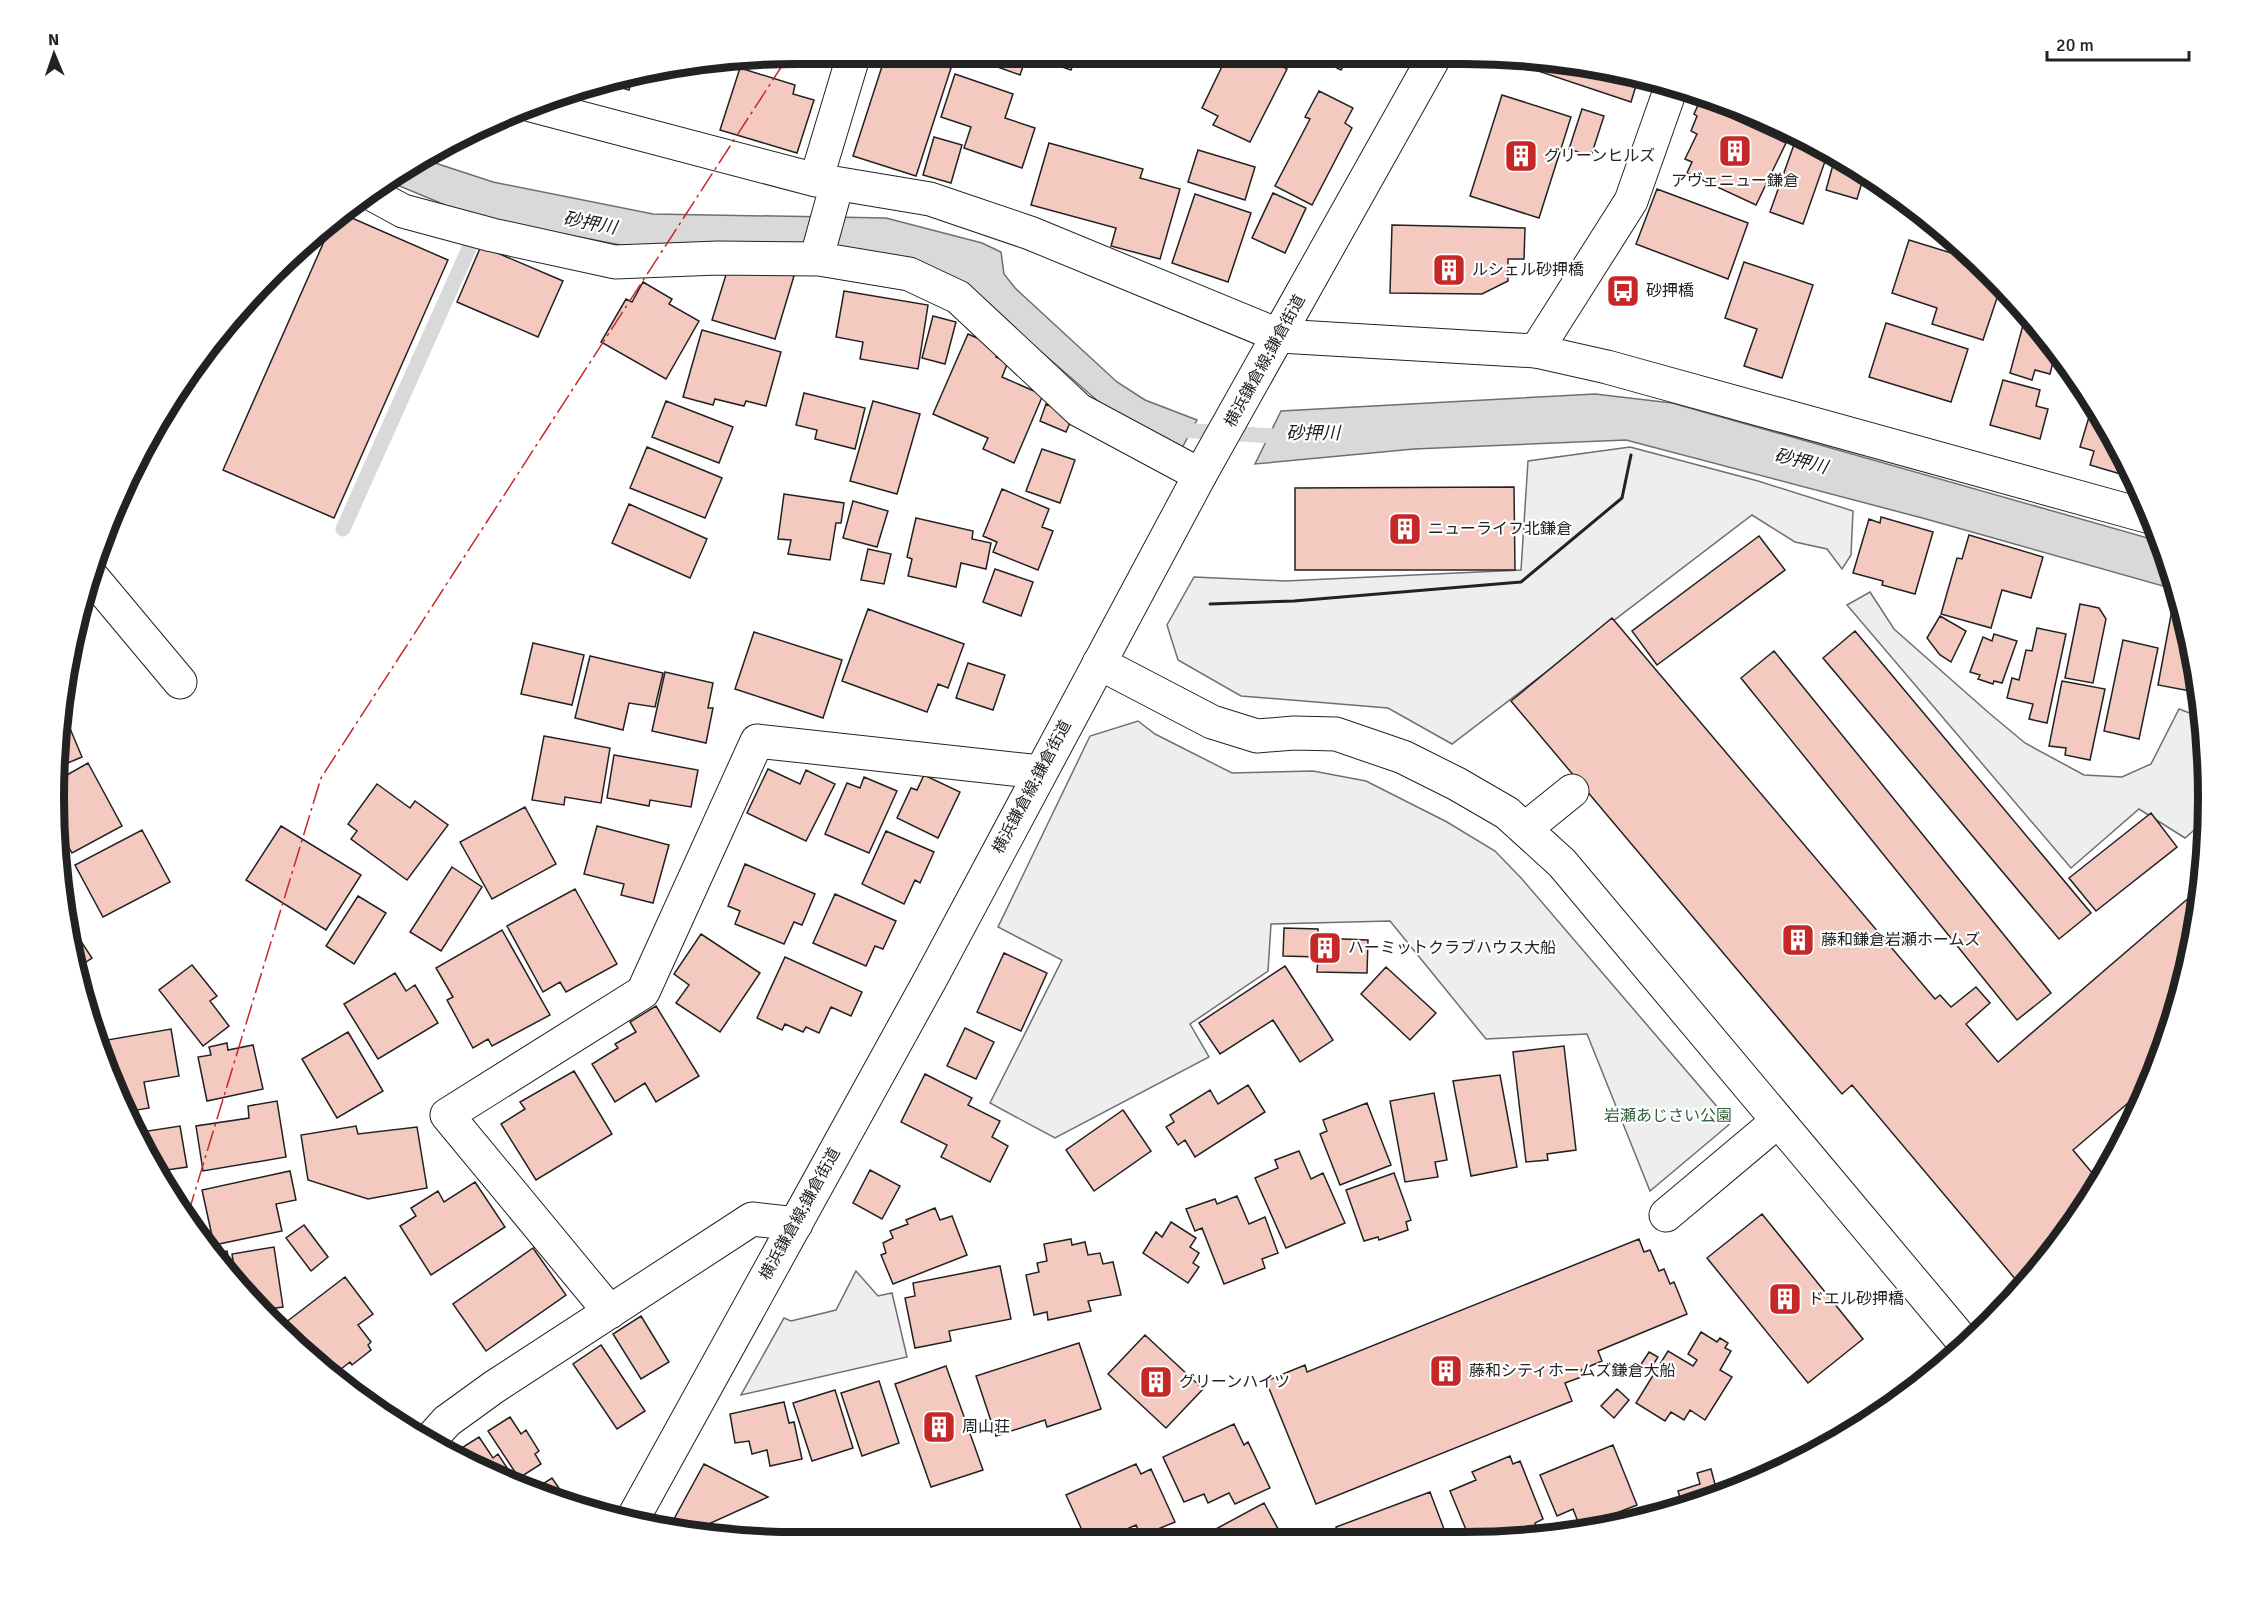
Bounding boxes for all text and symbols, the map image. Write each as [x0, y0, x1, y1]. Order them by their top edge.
north arrow [24, 24, 84, 84]
scale bar [2047, 24, 2190, 62]
text: N [48, 30, 59, 50]
text: 20 m [2056, 34, 2094, 56]
building icon: アヴェニュー鎌倉 [1717, 133, 1753, 169]
building icon: グリーンヒルズ [1503, 138, 1539, 174]
place label: グリーンヒルズ [1544, 146, 1655, 166]
place label: アヴェニュー鎌倉 [1671, 171, 1799, 191]
water label: 砂押川 [561, 207, 621, 239]
building icon: ルシェル砂押橋 [1431, 252, 1467, 288]
place label: ルシェル砂押橋 [1472, 260, 1584, 280]
bus stop icon: 砂押橋 [1605, 273, 1641, 309]
place label: 砂押橋 [1646, 281, 1694, 301]
street label: 横浜鎌倉線;鎌倉街道 [1220, 291, 1310, 431]
water label: 砂押川 [1286, 422, 1342, 444]
water label: 砂押川 [1772, 444, 1832, 479]
building icon: ニューライフ北鎌倉 [1387, 511, 1423, 547]
place label: ニューライフ北鎌倉 [1428, 519, 1572, 539]
street label: 横浜鎌倉線;鎌倉街道 [988, 717, 1076, 857]
building icon: 藤和鎌倉岩瀬ホームズ [1780, 922, 1816, 958]
building icon: ハーミットクラブハウス大船 [1307, 930, 1343, 966]
place label: 藤和鎌倉岩瀬ホームズ [1821, 930, 1981, 950]
place label: ハーミットクラブハウス大船 [1348, 938, 1556, 958]
park label: 岩瀬あじさい公園 [1604, 1106, 1732, 1126]
street label: 横浜鎌倉線;鎌倉街道 [755, 1144, 845, 1284]
building icon: ドエル砂押橋 [1767, 1281, 1803, 1317]
place label: ドエル砂押橋 [1808, 1289, 1904, 1309]
building icon: 藤和シティホームズ鎌倉大船 [1428, 1353, 1464, 1389]
place label: 藤和シティホームズ鎌倉大船 [1469, 1361, 1676, 1381]
building icon: グリーンハイツ [1138, 1364, 1174, 1400]
place label: グリーンハイツ [1179, 1372, 1290, 1392]
building icon: 周山荘 [921, 1409, 957, 1445]
place label: 周山荘 [962, 1417, 1010, 1437]

